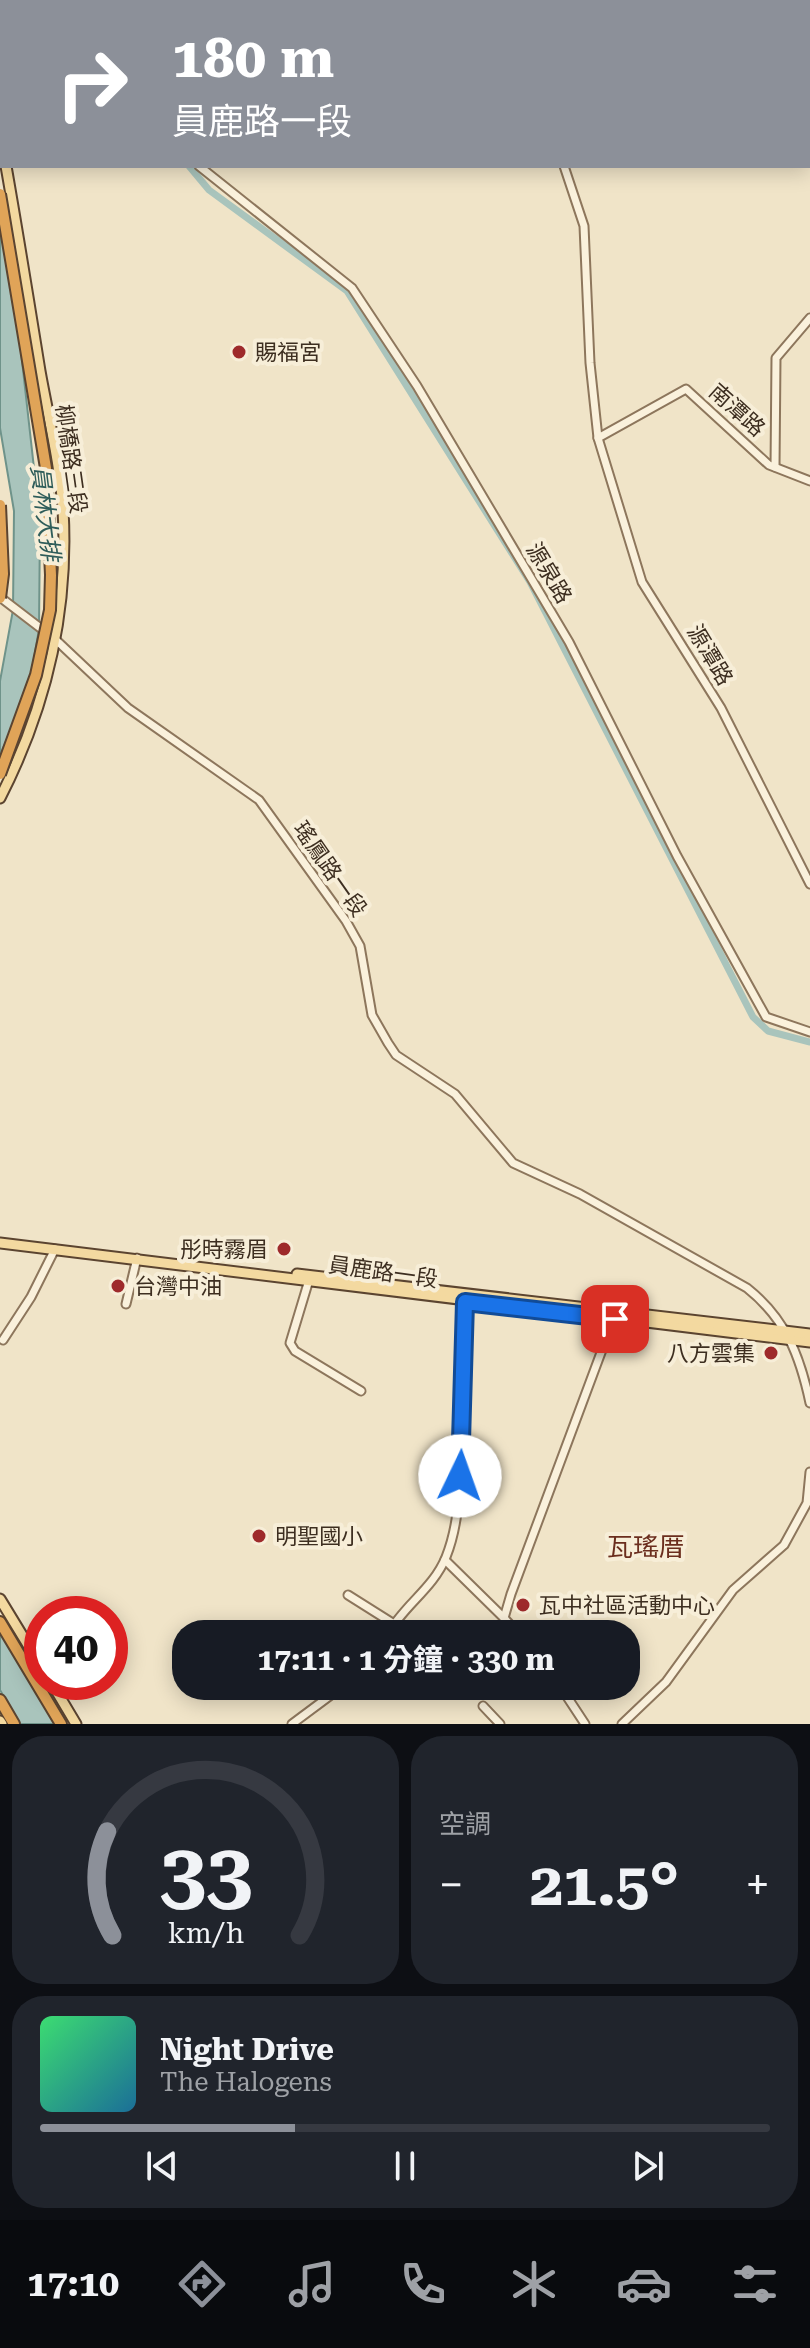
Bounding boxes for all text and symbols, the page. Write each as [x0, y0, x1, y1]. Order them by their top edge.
text: 180 m [172, 25, 334, 91]
icon: right [40, 32, 144, 136]
text: 員鹿路一段 [172, 101, 352, 143]
place label: 賜福宮 [255, 340, 321, 365]
marker: 賜福宮 [230, 343, 248, 361]
street label: 南潭路 [704, 379, 770, 441]
street label: 柳橋路三段 [51, 403, 91, 515]
water label: 員林大排 [25, 464, 65, 565]
street label: 源泉路 [521, 538, 577, 608]
street label: 源潭路 [682, 620, 738, 690]
street label: 瑤鳳路一段 [288, 817, 372, 921]
place label: 彤時霧眉 [180, 1237, 268, 1262]
marker: 彤時霧眉 [275, 1240, 293, 1258]
street label: 員鹿路一段 [327, 1252, 439, 1292]
place label: 台灣中油 [134, 1274, 222, 1299]
marker: 台灣中油 [109, 1277, 127, 1295]
pin [581, 1285, 649, 1353]
icon: arrive [593, 1297, 637, 1341]
place label: 八方雲集 [667, 1341, 755, 1366]
marker: 八方雲集 [762, 1344, 780, 1362]
position arrow [418, 1434, 502, 1518]
place label: 明聖國小 [275, 1524, 363, 1549]
marker: 明聖國小 [250, 1527, 268, 1545]
district label: 瓦瑤厝 [607, 1532, 685, 1562]
place label: 瓦中社區活動中心 [539, 1593, 715, 1618]
speed limit sign: 40 [24, 1596, 128, 1700]
marker: 瓦中社區活動中心 [514, 1596, 532, 1614]
text: 17:11 · 1 分鐘 · 330 m [258, 1642, 554, 1677]
text: 空調 [439, 1809, 491, 1839]
text: 33 [159, 1825, 252, 1922]
text: 21.5° [530, 1849, 679, 1920]
text: − [439, 1859, 464, 1911]
text: + [745, 1859, 770, 1911]
text: km/h [167, 1916, 244, 1950]
text: Night Drive [160, 2032, 334, 2067]
text: The Halogens [160, 2067, 332, 2097]
icon: previous [140, 2144, 184, 2188]
icon: pause [383, 2144, 427, 2188]
icon: next [626, 2144, 670, 2188]
icon: directions [174, 2256, 230, 2312]
icon: music [284, 2256, 340, 2312]
icon: phone [395, 2256, 451, 2312]
icon: climate [506, 2256, 562, 2312]
icon: car [616, 2256, 672, 2312]
icon: filters [727, 2256, 783, 2312]
text: 17:10 [27, 2263, 119, 2305]

